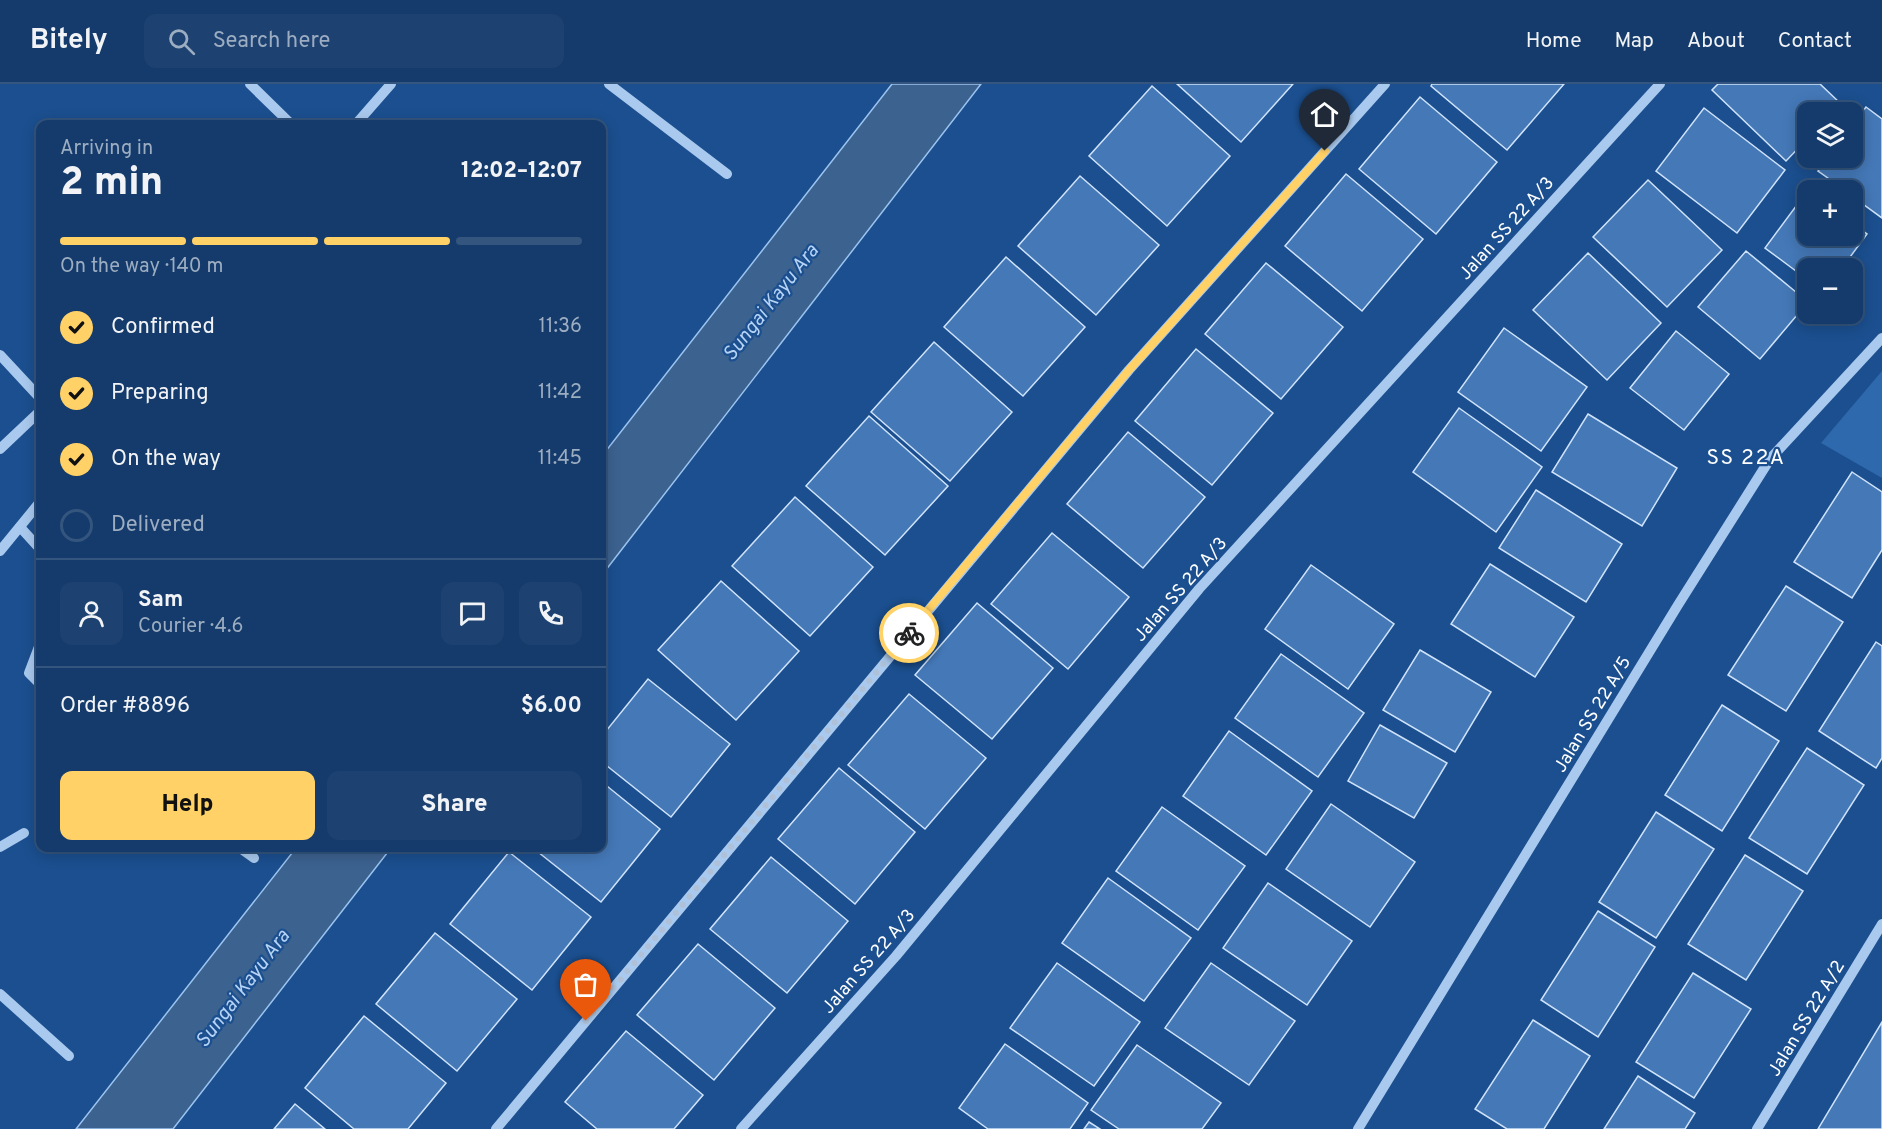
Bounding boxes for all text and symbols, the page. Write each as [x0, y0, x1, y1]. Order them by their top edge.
search box [144, 14, 564, 68]
text: Bitely [30, 23, 108, 59]
icon: search [165, 25, 198, 58]
text: Search here [213, 28, 330, 55]
text: Home [1526, 28, 1582, 55]
text: Map [1615, 28, 1654, 55]
text: About [1687, 28, 1745, 55]
text: Contact [1778, 28, 1852, 55]
pin [1299, 89, 1350, 151]
icon: home [1308, 98, 1341, 131]
map controls [1797, 102, 1863, 324]
button: layers [1797, 102, 1863, 168]
text: Arriving in [60, 136, 153, 162]
text: 12:02–12:07 [461, 158, 582, 185]
text: 2 min [60, 160, 163, 209]
street label: Jalan SS 22 A/3 [1455, 173, 1560, 285]
button: + [1797, 180, 1863, 246]
water label: Sungai Kayu Ara [718, 239, 826, 367]
text: On the way · 140 m [60, 254, 223, 280]
button: − [1797, 258, 1863, 324]
icon: check [60, 311, 93, 344]
text: Confirmed [111, 314, 215, 341]
text: 11:36 [539, 314, 582, 340]
icon: check [60, 377, 93, 410]
text: Preparing [111, 380, 209, 407]
text: 11:42 [538, 380, 582, 406]
icon: check [60, 443, 93, 476]
district label: SS 22A [1706, 445, 1786, 472]
text: On the way [111, 446, 221, 473]
text: 11:45 [538, 446, 582, 472]
text: Delivered [111, 512, 205, 539]
street label: Jalan SS 22 A/3 [1129, 533, 1233, 647]
button: person [60, 582, 123, 645]
button: chat [441, 582, 504, 645]
button: phone [519, 582, 582, 645]
text: Sam [138, 587, 183, 614]
courier [879, 603, 939, 663]
text: Courier · 4.6 [138, 614, 243, 640]
icon: bike [893, 617, 926, 650]
street label: Jalan SS 22 A/5 [1550, 652, 1637, 777]
text: Order #8896 [60, 693, 190, 720]
text: $6.00 [521, 693, 582, 720]
button: Help [60, 771, 315, 840]
button: Share [327, 771, 582, 840]
street label: Jalan SS 22 A/3 [817, 905, 921, 1019]
water label: Sungai Kayu Ara [191, 924, 297, 1054]
street label: Jalan SS 22 A/2 [1764, 956, 1851, 1081]
pin [560, 959, 611, 1021]
icon: bag [569, 968, 602, 1001]

